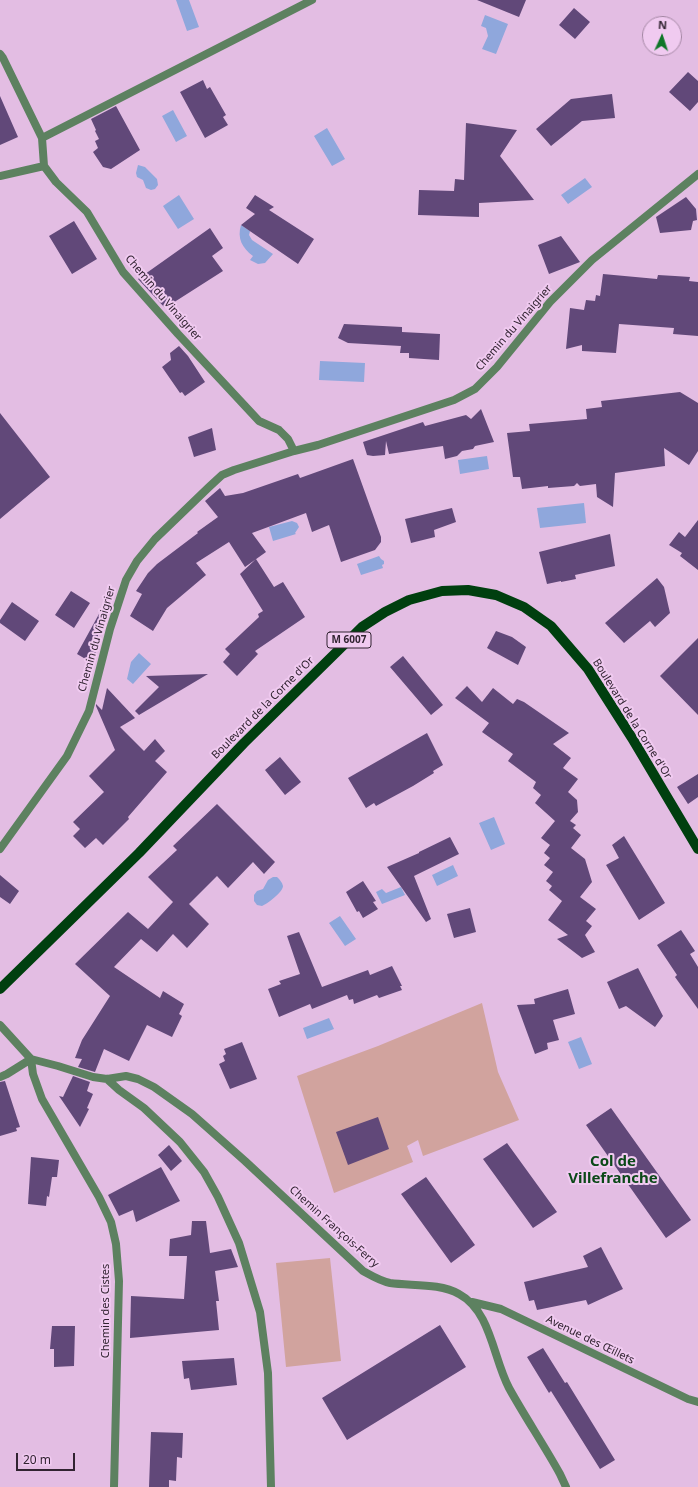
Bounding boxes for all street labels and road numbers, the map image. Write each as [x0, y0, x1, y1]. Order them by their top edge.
street label: Chemin du Vinaigrier [122, 252, 204, 344]
street label: Chemin du Vinaigrier [473, 282, 555, 374]
street label: Chemin du Vinaigrier [76, 585, 118, 693]
road number: M 6007 [327, 632, 371, 648]
street label: Boulevard de la Corne d'Or [209, 654, 317, 762]
street label: Boulevard de la Corne d'Or [590, 656, 674, 782]
street label: Chemin François-Ferry [287, 1183, 381, 1271]
street label: Chemin des Cistes [99, 1264, 113, 1358]
street label: Avenue des Œillets [544, 1313, 636, 1367]

